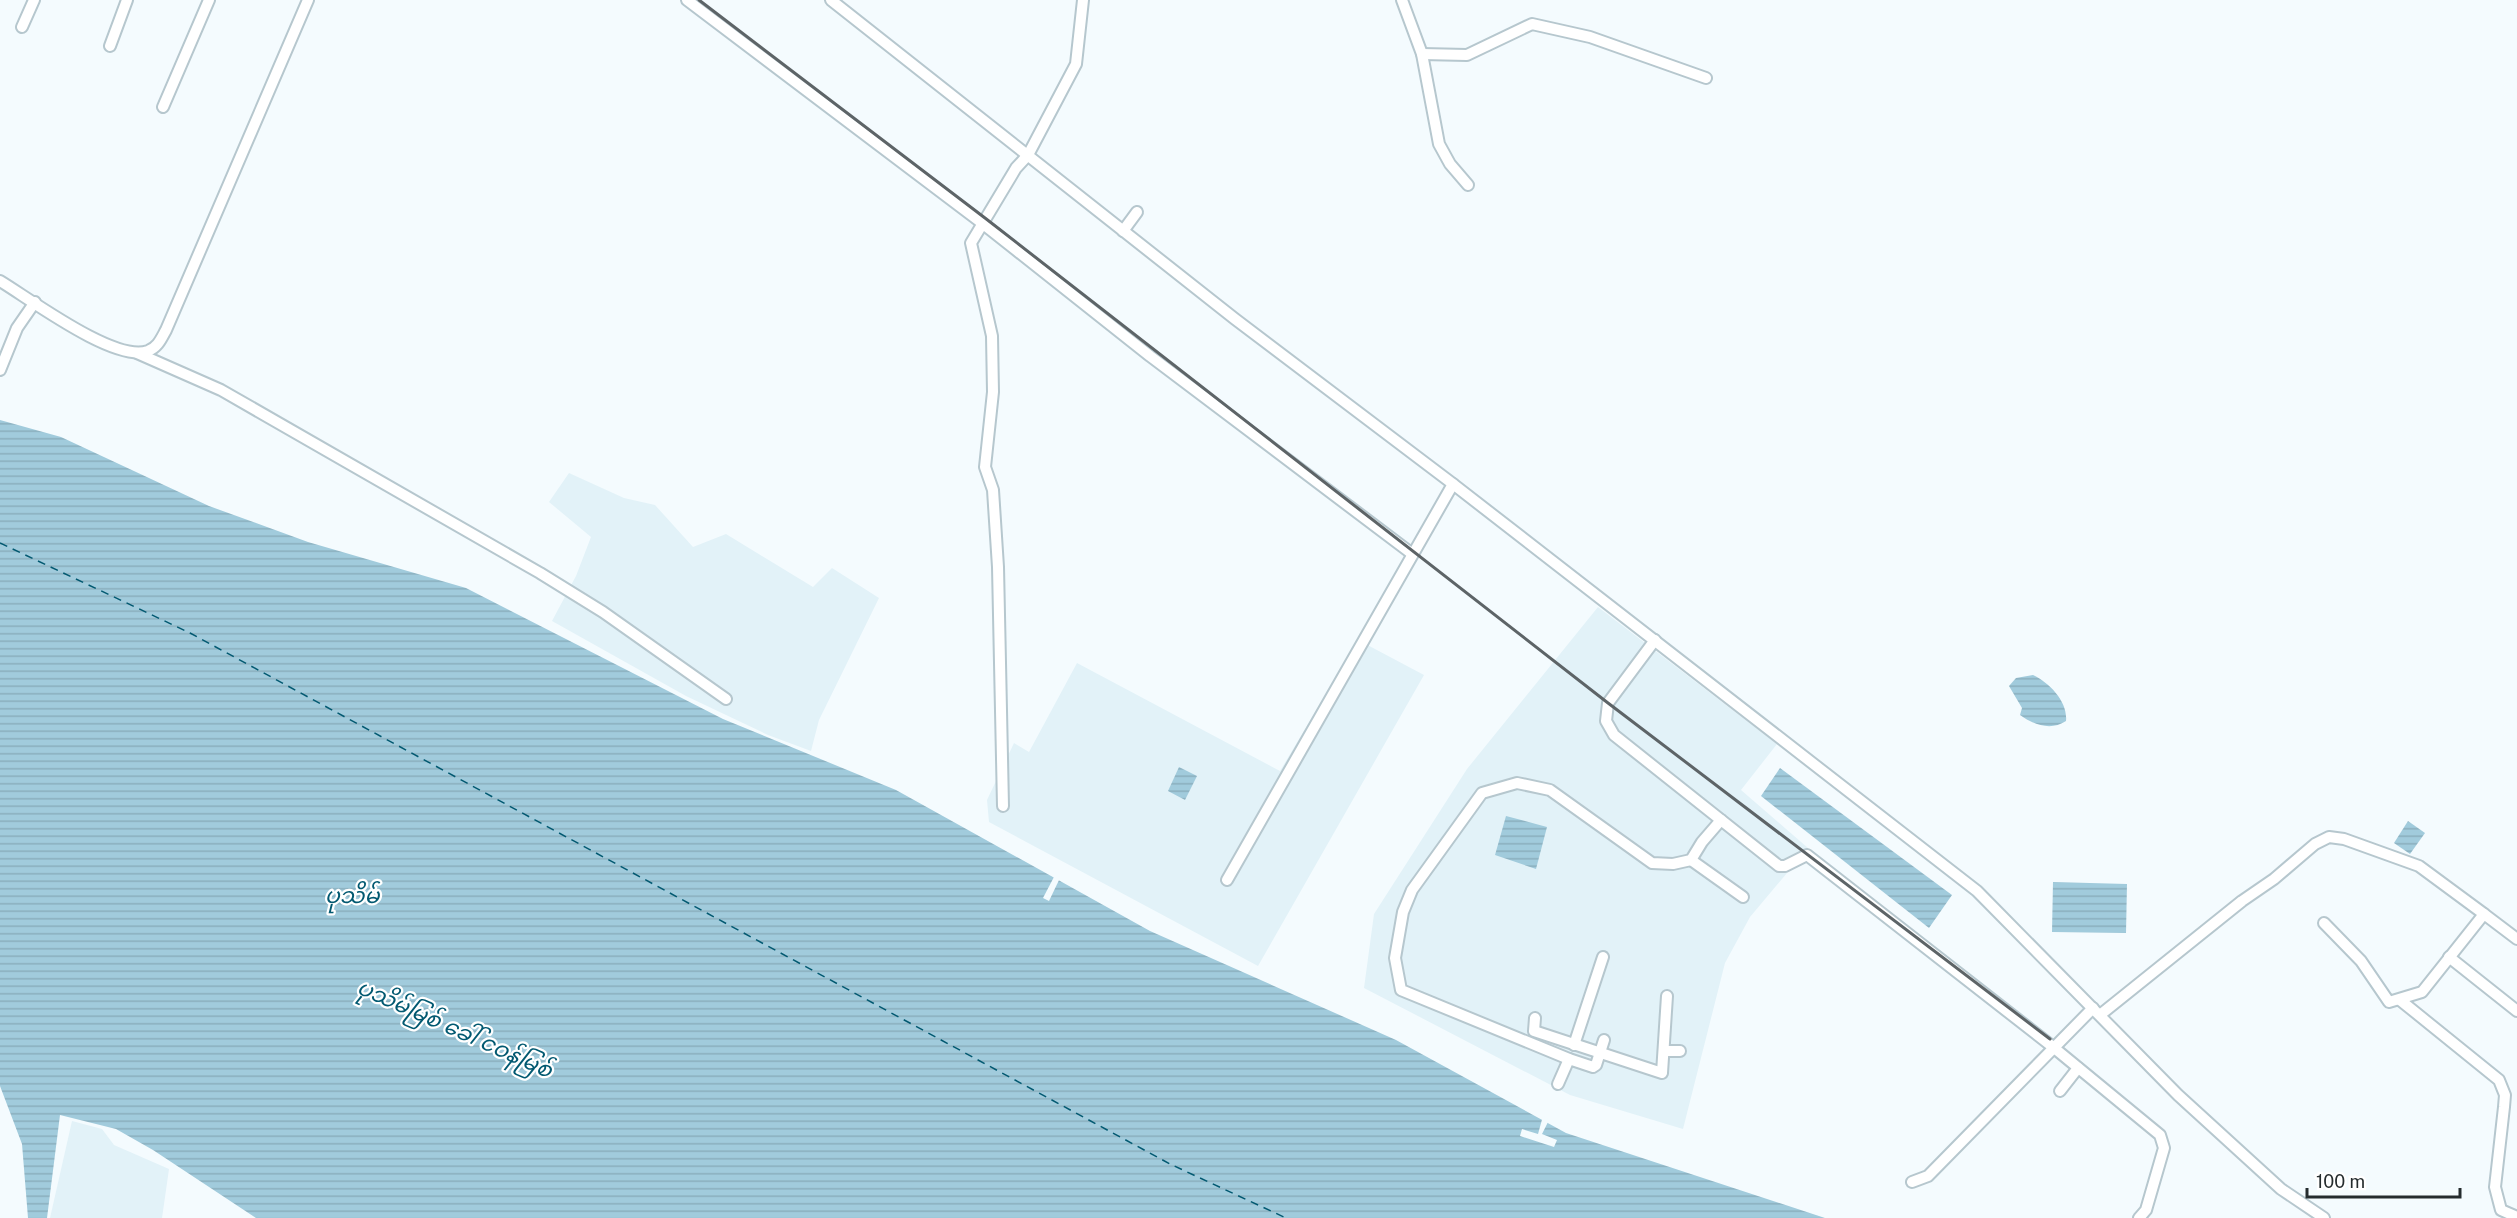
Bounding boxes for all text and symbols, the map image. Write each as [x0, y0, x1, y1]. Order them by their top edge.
water label: ပုသိမ် [325, 880, 380, 914]
water label: ပုသိမ်မြစ် ခေါ် ငဝန်မြစ် [351, 971, 559, 1089]
scale bar [2307, 1161, 2460, 1199]
text: 100 m [2316, 1171, 2365, 1192]

